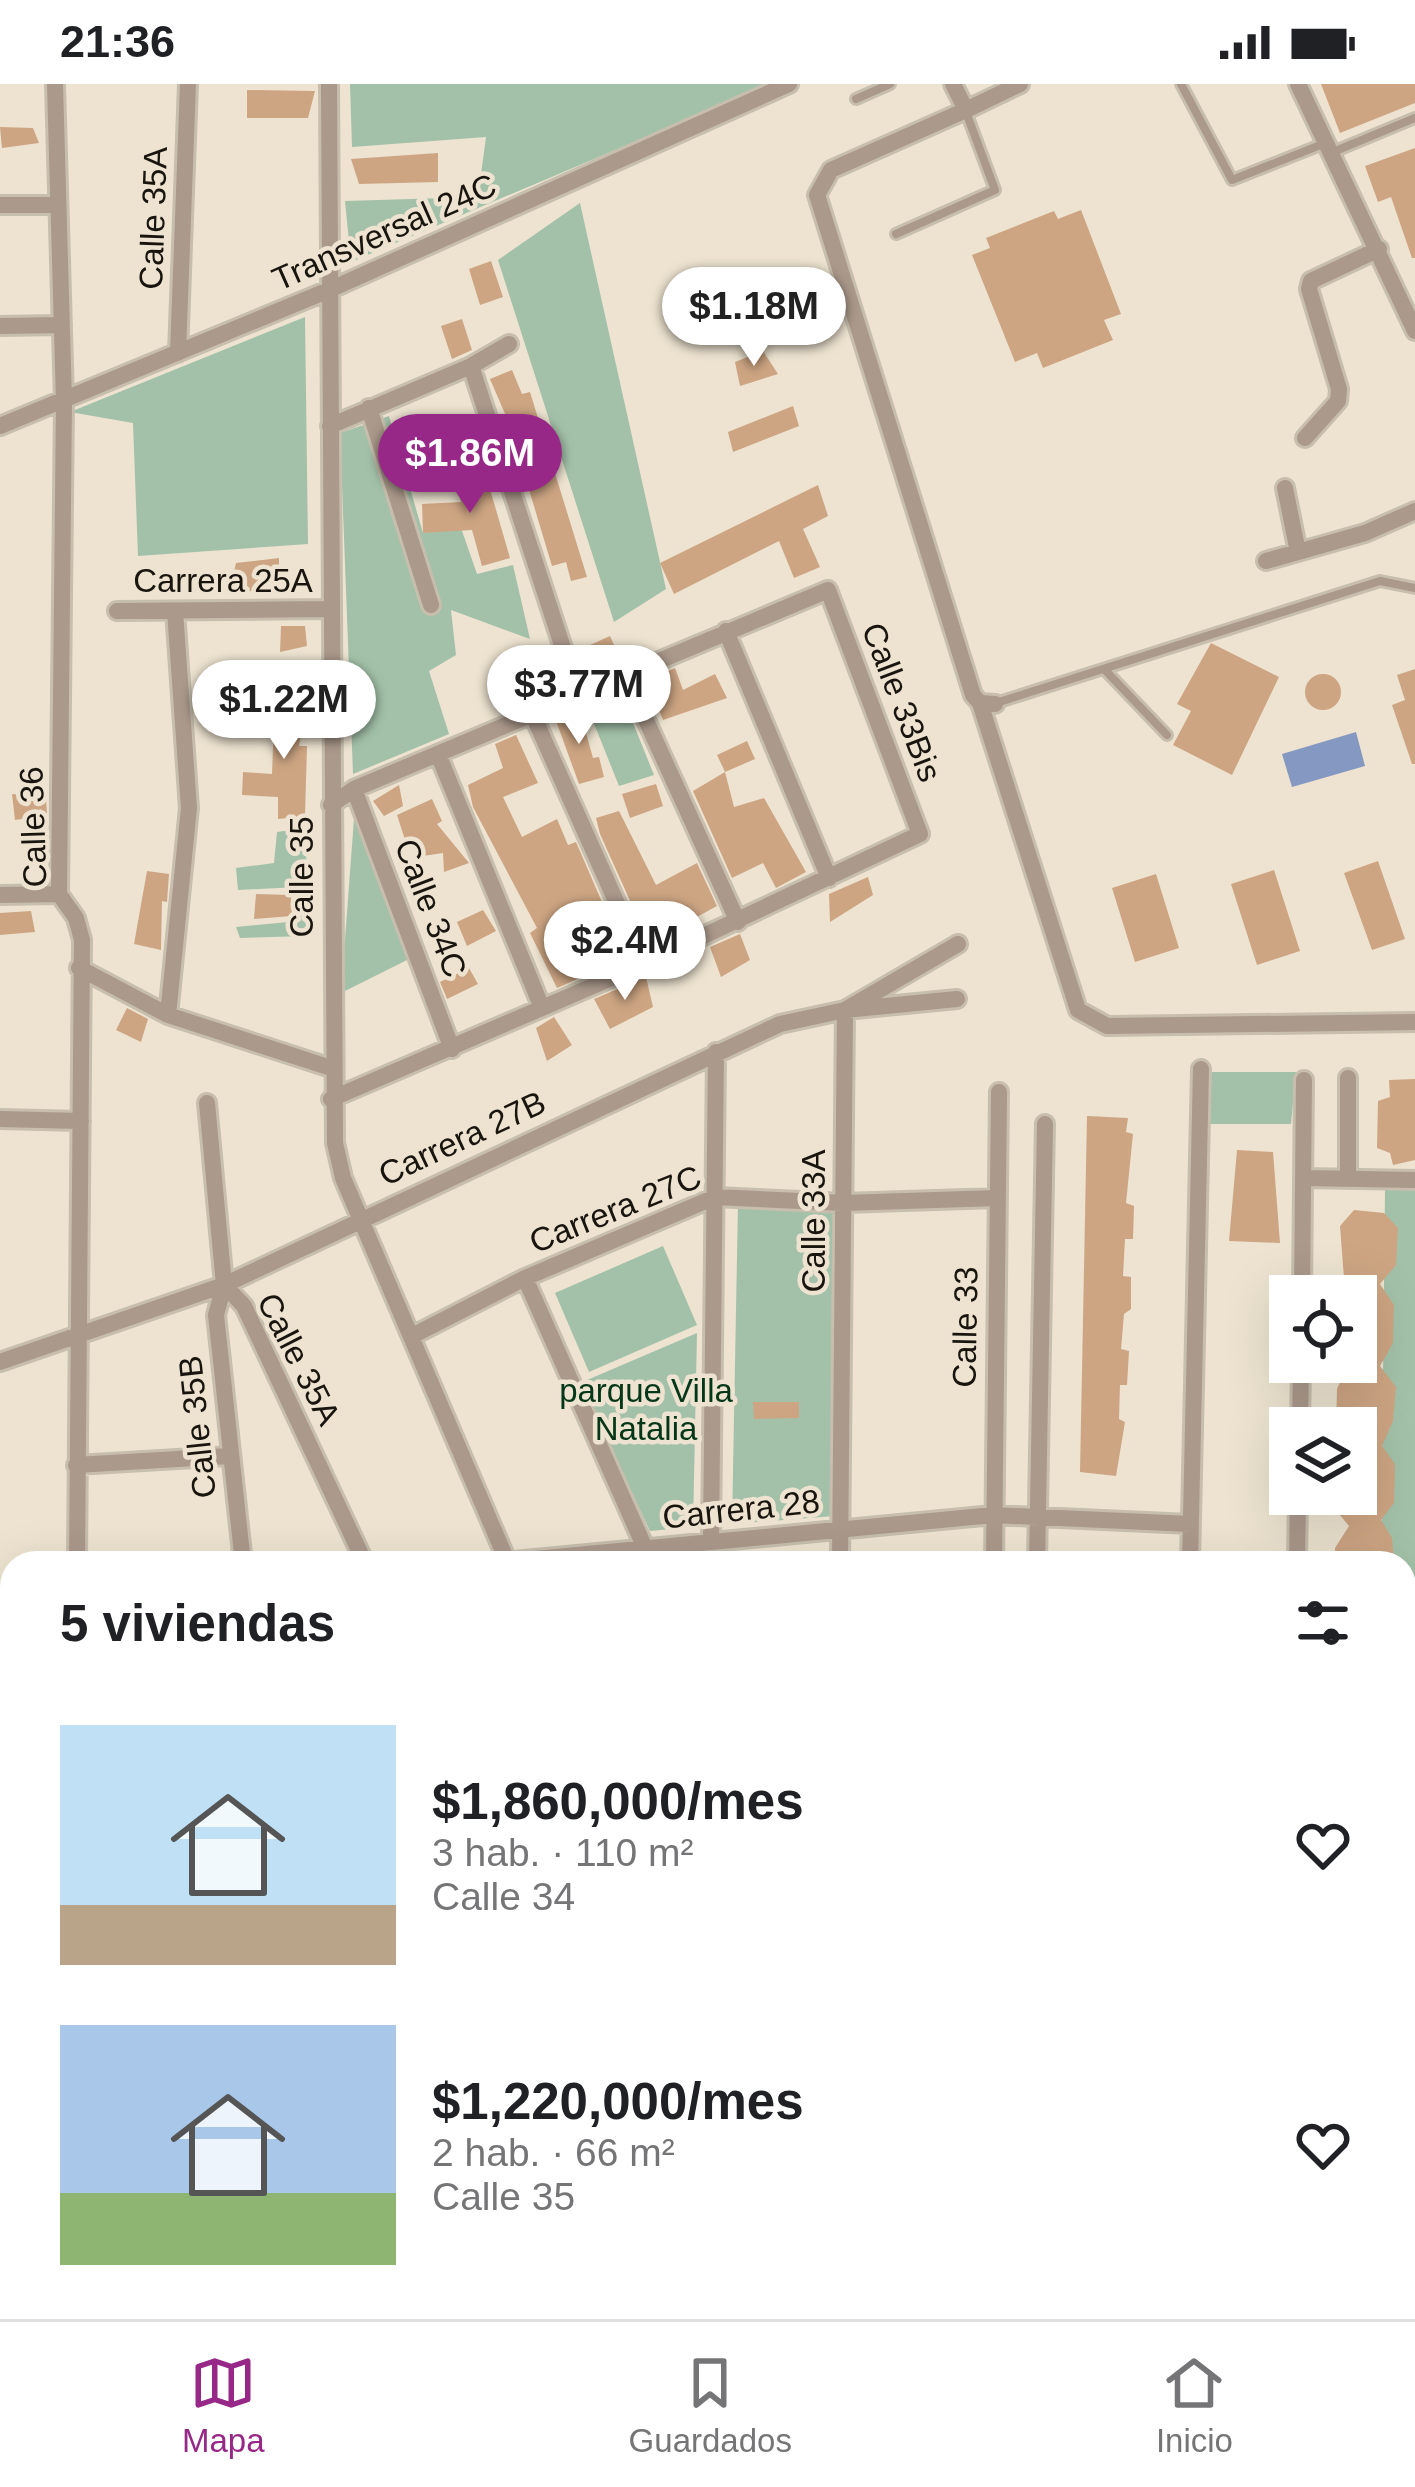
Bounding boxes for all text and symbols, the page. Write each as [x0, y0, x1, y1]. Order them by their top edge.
text: 21:36 [60, 16, 175, 67]
street label: Calle 35A [132, 146, 174, 290]
street label: Transversal 24C [266, 166, 502, 298]
pin: $1.18M [656, 267, 852, 369]
text: $1.18M [689, 284, 819, 327]
pin: $1.86M [372, 414, 568, 516]
text: $1.86M [405, 431, 535, 474]
street label: Carrera 25A [133, 562, 313, 599]
street label: Calle 33Bis [855, 617, 949, 787]
pin: $3.77M [481, 645, 677, 747]
pin: $1.22M [186, 660, 382, 762]
text: $3.77M [514, 662, 644, 705]
text: $1.22M [219, 677, 349, 720]
street label: Calle 36 [12, 766, 54, 888]
street label: Calle 35 [283, 816, 320, 938]
street label: Calle 34C [388, 834, 474, 982]
pin: $2.4M [541, 901, 709, 1003]
text: $2.4M [571, 918, 679, 961]
street label: Carrera 27B [373, 1083, 551, 1193]
street label: Calle 33A [795, 1149, 832, 1293]
street label: Carrera 27C [524, 1158, 706, 1260]
street label: Calle 33 [945, 1266, 985, 1388]
map controls [1269, 1275, 1377, 1515]
button: locate [1269, 1275, 1377, 1383]
street label: Calle 35A [250, 1287, 348, 1431]
street label: Calle 35B [171, 1354, 223, 1500]
park label: parque Villa Natalia [559, 1372, 733, 1447]
button: layers [1269, 1407, 1377, 1515]
street label: Carrera 28 [661, 1482, 821, 1536]
icon: filters [1290, 1590, 1356, 1656]
text: 5 viviendas [60, 1595, 335, 1652]
icon: home [156, 1773, 300, 1917]
text: $1,860,000/mes [432, 1773, 804, 1830]
icon: heart [1290, 1812, 1356, 1878]
text: 3 hab. · 110 m² [432, 1831, 694, 1874]
text: Calle 34 [432, 1875, 575, 1918]
icon: home [156, 2073, 300, 2217]
text: $1,220,000/mes [432, 2073, 804, 2130]
icon: heart [1290, 2112, 1356, 2178]
text: 2 hab. · 66 m² [432, 2131, 675, 2174]
text: Calle 35 [432, 2175, 575, 2218]
tab: Mapa [182, 2350, 265, 2460]
tab: Guardados [629, 2350, 792, 2460]
tab: Inicio [1156, 2350, 1233, 2460]

